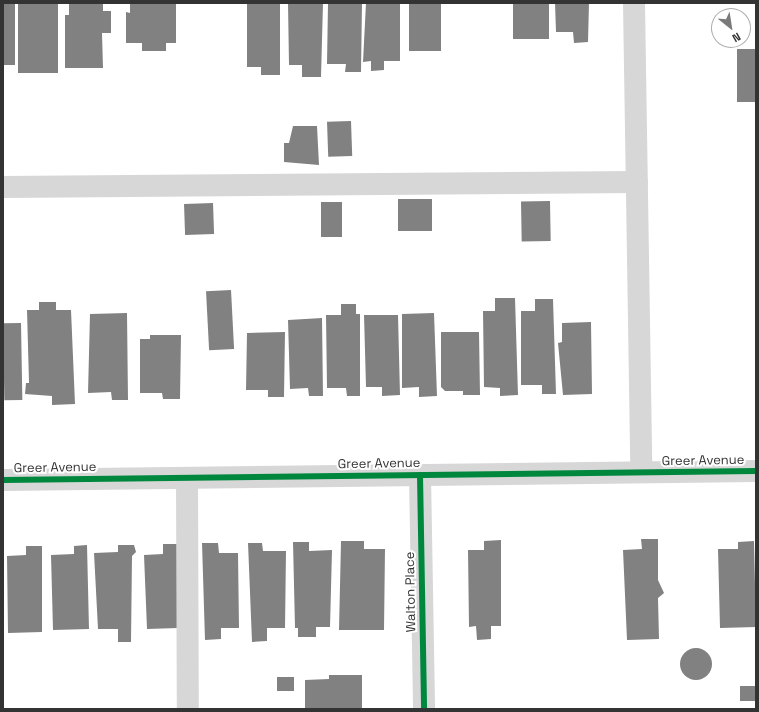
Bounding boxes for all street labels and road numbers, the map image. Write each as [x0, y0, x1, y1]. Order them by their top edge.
street label: Greer Avenue [661, 452, 745, 470]
street label: Greer Avenue [337, 455, 421, 473]
street label: Greer Avenue [13, 459, 97, 477]
street label: Walton Place [402, 551, 420, 633]

